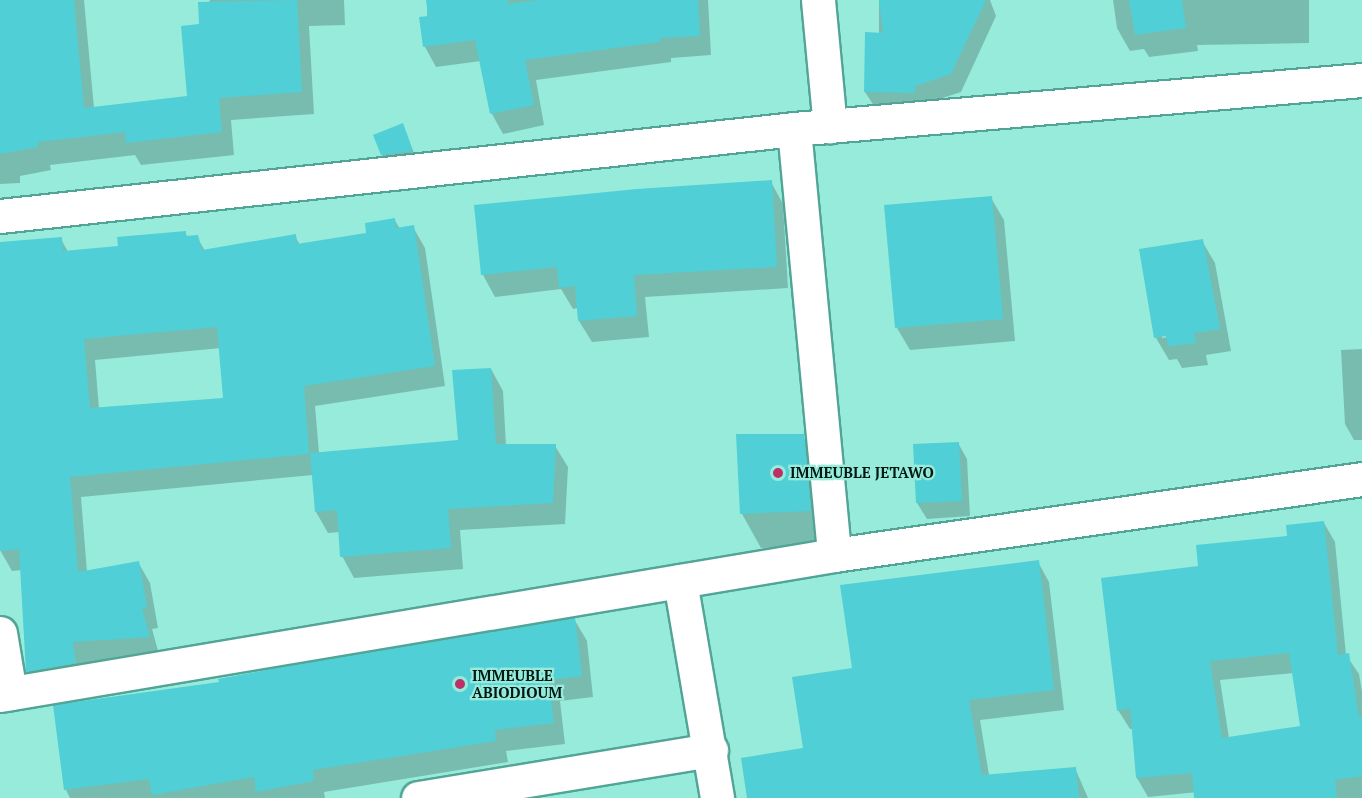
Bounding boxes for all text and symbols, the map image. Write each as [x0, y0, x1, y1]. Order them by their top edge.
place label: IMMEUBLE JETAWO [790, 464, 934, 482]
marker: IMMEUBLE JETAWO [771, 466, 785, 480]
place label: IMMEUBLE ABIODIOUM [472, 666, 562, 701]
marker: IMMEUBLE ABIODIOUM [453, 677, 467, 691]

